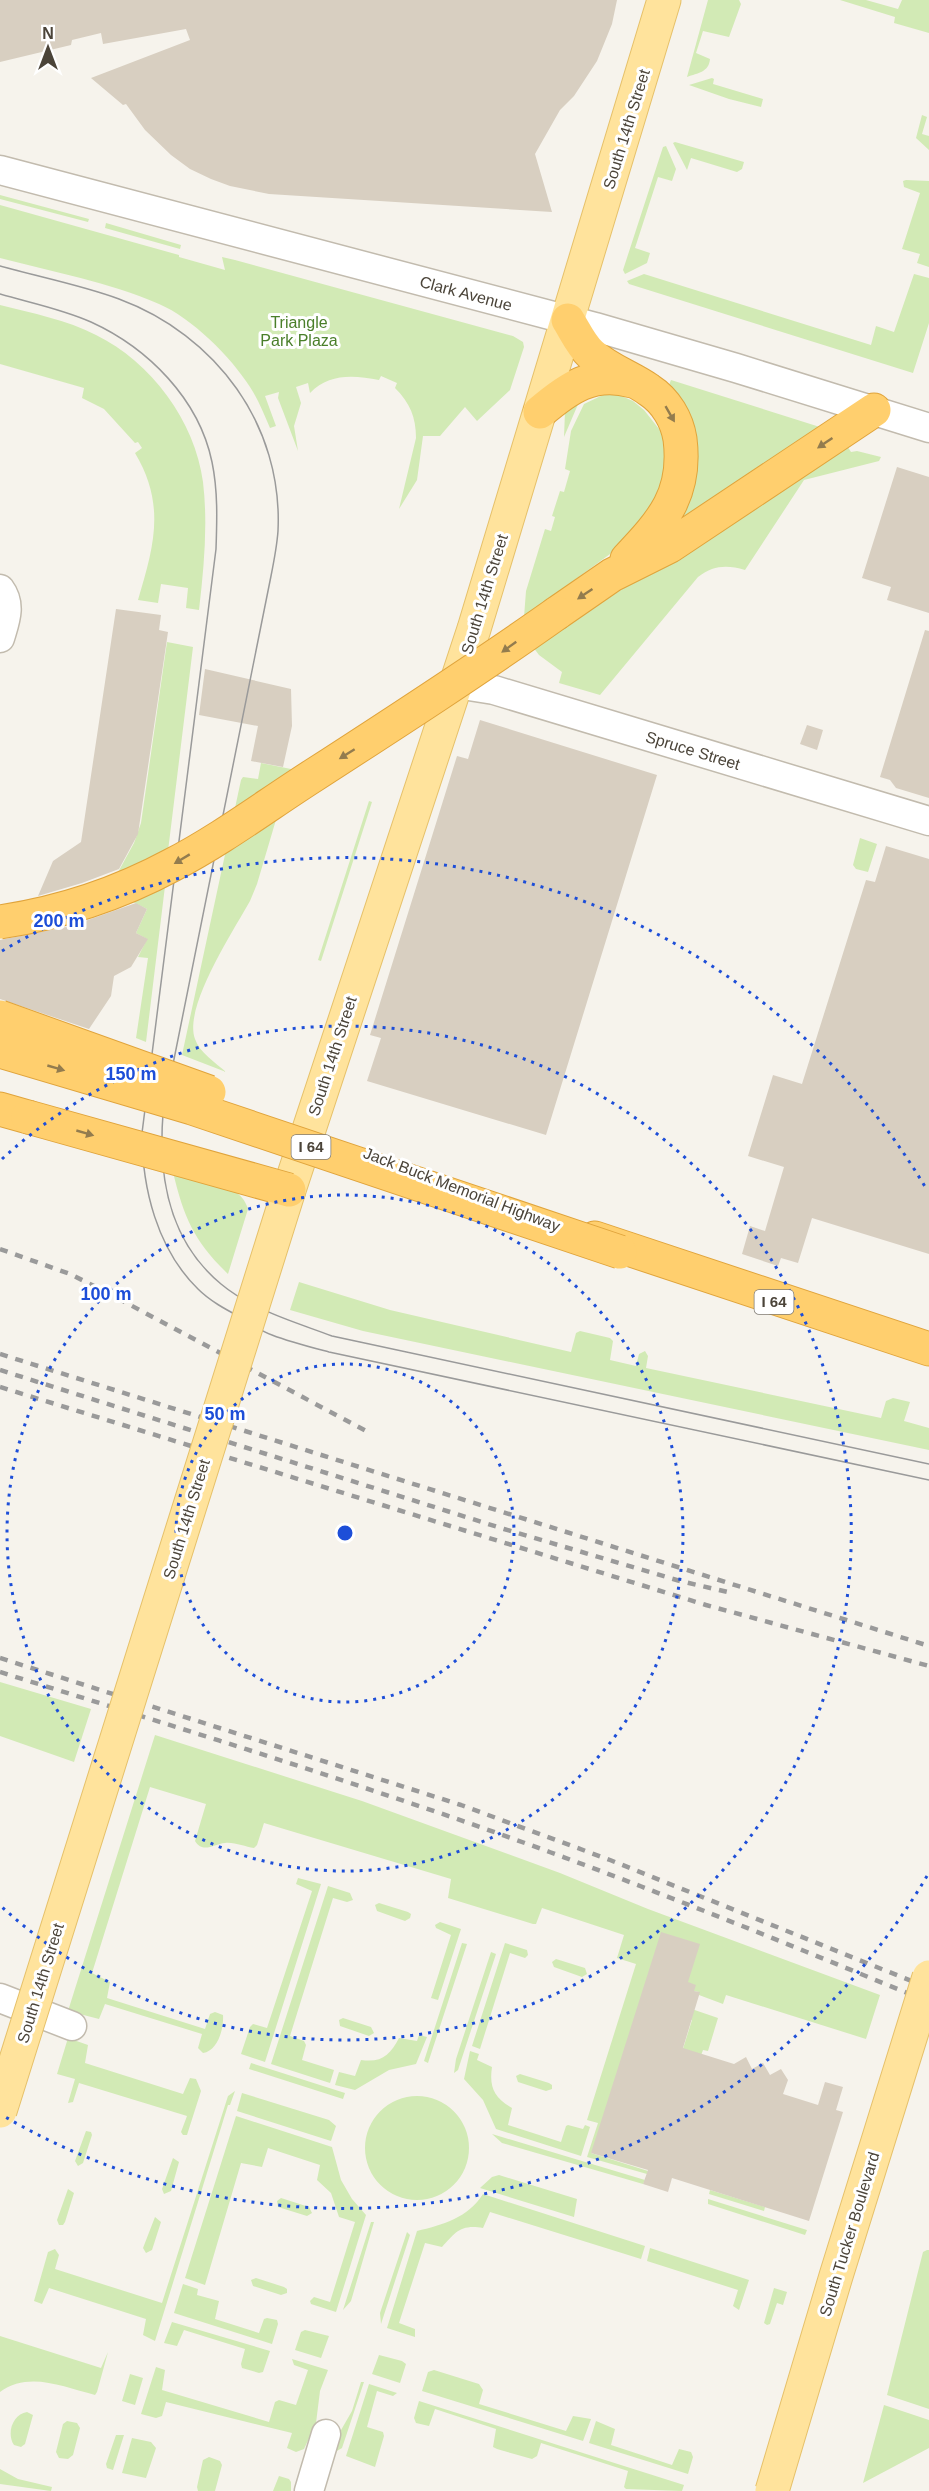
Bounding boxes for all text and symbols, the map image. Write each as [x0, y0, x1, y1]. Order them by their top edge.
north arrow [18, 18, 78, 78]
text: N [42, 25, 54, 42]
street label: South 14th Street [600, 67, 653, 191]
street label: Clark Avenue [418, 273, 514, 314]
park label: Triangle Park Plaza [260, 314, 338, 349]
one-way arrow [665, 406, 676, 422]
one-way arrow [817, 437, 833, 448]
street label: South 14th Street [458, 532, 511, 656]
one-way arrow [577, 588, 593, 600]
one-way arrow [502, 641, 518, 653]
street label: Spruce Street [644, 728, 743, 773]
one-way arrow [339, 749, 355, 760]
one-way arrow [174, 854, 190, 865]
text: 200 m [33, 911, 85, 931]
street label: South 14th Street [305, 994, 360, 1118]
one-way arrow [47, 1064, 65, 1073]
text: 150 m [105, 1064, 157, 1084]
one-way arrow [76, 1129, 94, 1138]
road number: I 64 [292, 1135, 330, 1159]
street label: Jack Buck Memorial Highway [361, 1144, 562, 1235]
text: 100 m [80, 1284, 132, 1304]
road number: I 64 [754, 1290, 794, 1314]
text: 50 m [204, 1404, 246, 1424]
street label: South 14th Street [160, 1457, 213, 1581]
centre of rings [335, 1523, 355, 1543]
street label: South 14th Street [14, 1921, 67, 2045]
street label: South Tucker Boulevard [816, 2150, 883, 2318]

